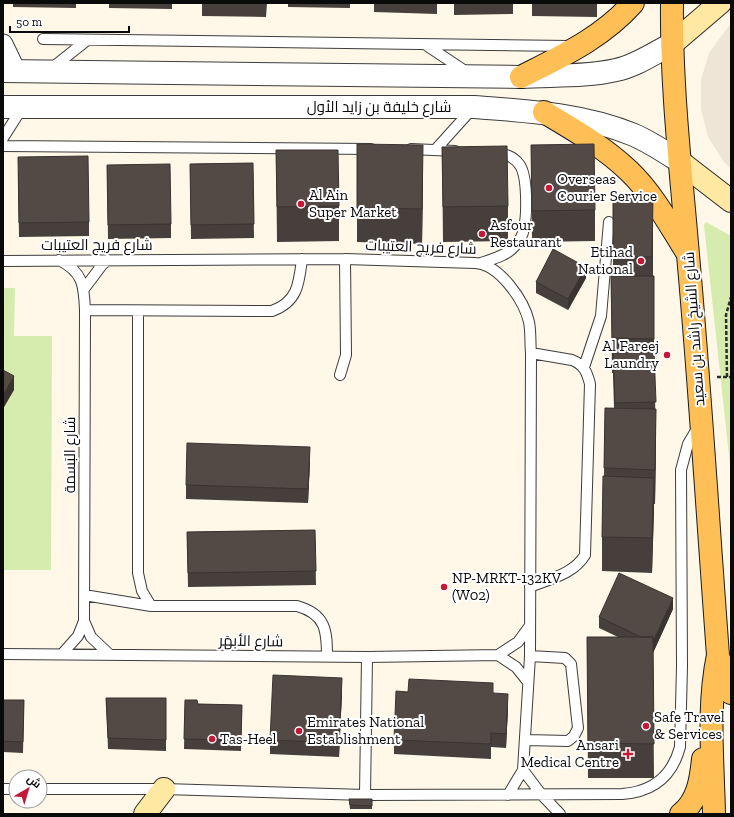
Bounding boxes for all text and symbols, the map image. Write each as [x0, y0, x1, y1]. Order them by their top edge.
scale bar [10, 8, 129, 34]
text: 50 m [16, 15, 43, 29]
street label: شارع خليفة بن زايد الأول [307, 98, 451, 118]
place label: Overseas Courier Service [557, 170, 657, 205]
marker: Overseas Courier Service [544, 183, 554, 193]
place label: Al Ain Super Market [309, 186, 397, 221]
marker: Al Ain Super Market [296, 199, 306, 209]
place label: Asfour Restaurant [490, 216, 562, 251]
marker: Asfour Restaurant [477, 229, 487, 239]
street label: شارع فريج العتيبات [41, 236, 153, 256]
street label: شارع فريج العتيبات [365, 236, 477, 260]
place label: Etihad National [578, 243, 634, 278]
street label: شارع الشيخ راشد بن سعيد [680, 251, 710, 407]
marker: Etihad National [636, 256, 646, 266]
place label: Al Fareej Laundry [602, 337, 659, 372]
marker: Al Fareej Laundry [662, 350, 672, 360]
street label: شارع البَسمة [61, 417, 81, 493]
place label: NP-MRKT-132KV (W02) [452, 569, 562, 604]
marker: NP-MRKT-132KV (W02) [439, 582, 449, 592]
street label: شارع الأبهَر [218, 631, 283, 653]
place label: Safe Travel & Services [654, 708, 725, 743]
place label: Emirates National Establishment [307, 713, 424, 748]
marker: Safe Travel & Services [641, 721, 651, 731]
marker: Emirates National Establishment [294, 726, 304, 736]
place label: Tas-Heel [220, 730, 277, 748]
marker: Tas-Heel [207, 734, 217, 744]
place label: Ansari Medical Centre [521, 736, 619, 771]
marker: Ansari Medical Centre [622, 748, 634, 760]
north arrow [8, 769, 48, 809]
text: ش [24, 772, 43, 791]

